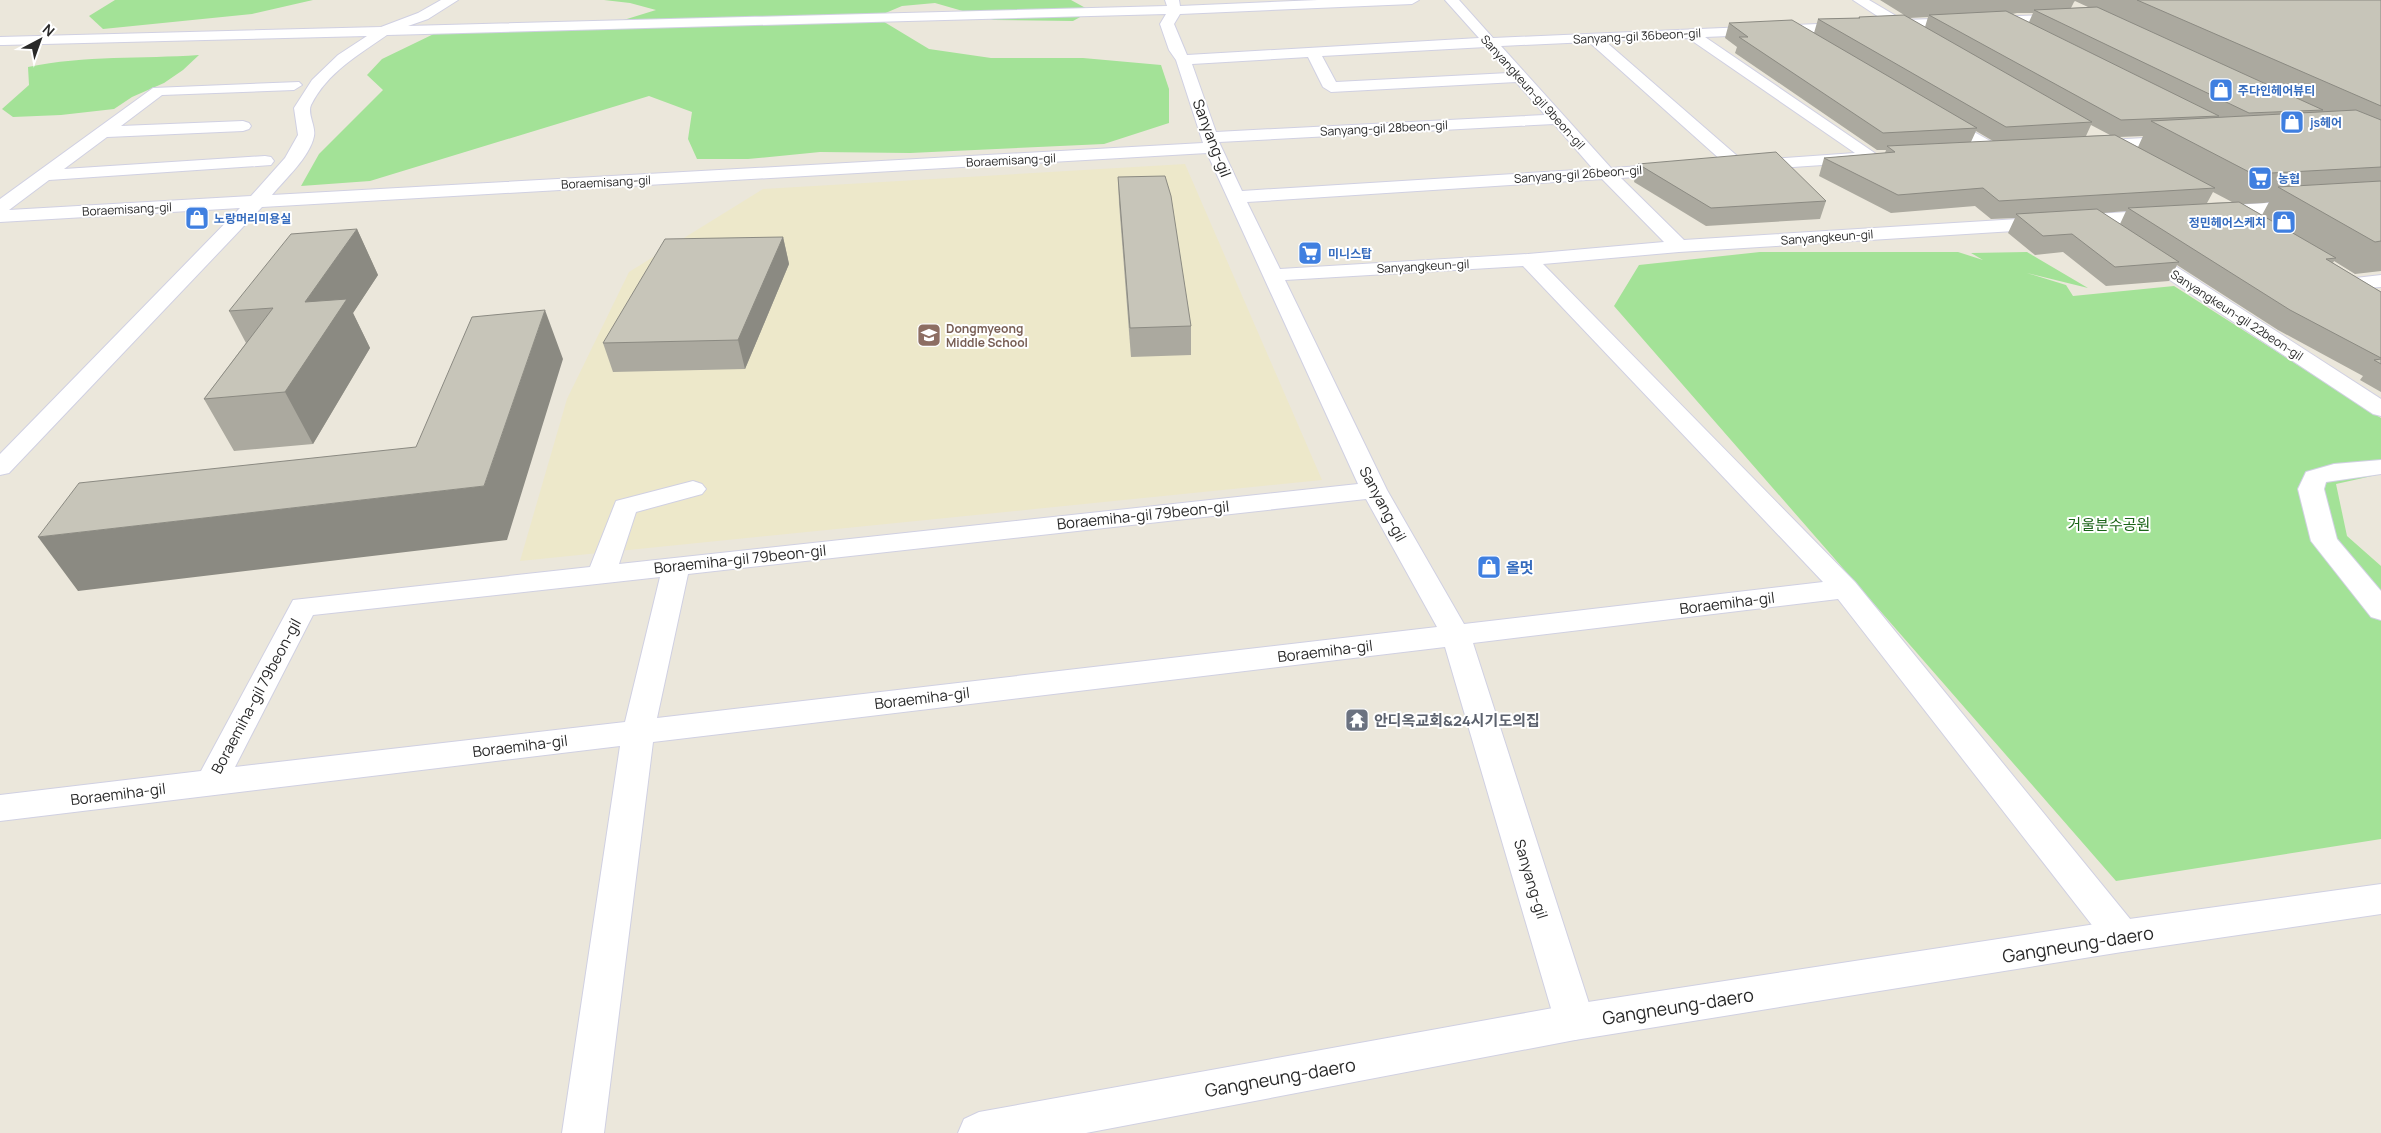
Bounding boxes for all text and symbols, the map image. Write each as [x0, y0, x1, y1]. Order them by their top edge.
north arrow [15, 15, 65, 65]
text: N [39, 19, 59, 40]
street label: Sanyang-gil 36beon-gil [1573, 24, 1701, 48]
street label: Sanyangkeun-gil 9beon-gil [1477, 31, 1589, 153]
shop icon: 주다인헤어뷰티 [2208, 77, 2234, 103]
place label: 주다인헤어뷰티 [2238, 82, 2315, 99]
street label: Sanyang-gil [1187, 96, 1237, 180]
shop icon: js헤어 [2279, 109, 2305, 135]
place label: js헤어 [2309, 114, 2342, 131]
street label: Sanyang-gil 28beon-gil [1320, 116, 1448, 140]
street label: Boraemisang-gil [966, 149, 1056, 171]
street label: Sanyang-gil 26beon-gil [1513, 161, 1643, 187]
supermarket icon: 농협 [2247, 165, 2273, 191]
place label: 농협 [2278, 170, 2300, 187]
street label: Boraemisang-gil [561, 171, 651, 193]
street label: Boraemisang-gil [82, 198, 172, 220]
shop icon: 노랑머리미용실 [184, 205, 210, 231]
shop icon: 정민헤어스케치 [2271, 209, 2297, 235]
place label: 노랑머리미용실 [214, 210, 291, 227]
place label: 정민헤어스케치 [2189, 214, 2266, 231]
street label: Sanyangkeun-gil [1780, 225, 1874, 249]
supermarket icon: 미니스탑 [1297, 240, 1323, 266]
place label: 미니스탑 [1328, 245, 1372, 262]
street label: Sanyangkeun-gil [1376, 255, 1470, 277]
street label: Sanyangkeun-gil 22beon-gil [2167, 266, 2307, 364]
place label: Dongmyeong Middle School [946, 320, 1028, 351]
school or university icon: Dongmyeong Middle School [916, 322, 942, 348]
street label: Sanyang-gil [1354, 463, 1412, 545]
street label: Boraemiha-gil 79beon-gil [1056, 496, 1230, 534]
park label: 거울분수공원 [2068, 514, 2150, 535]
street label: Boraemiha-gil 79beon-gil [653, 540, 827, 578]
shop icon: 올멋 [1476, 554, 1502, 580]
place label: 올멋 [1506, 557, 1534, 578]
street label: Boraemiha-gil [1678, 587, 1776, 619]
street label: Boraemiha-gil 79beon-gil [206, 615, 306, 777]
street label: Boraemiha-gil [1276, 635, 1374, 667]
street label: Boraemiha-gil [873, 682, 971, 714]
temple icon: 안디옥교회&24시기도의집 [1344, 707, 1370, 733]
place label: 안디옥교회&24시기도의집 [1374, 710, 1540, 731]
street label: Boraemiha-gil [471, 730, 569, 762]
street label: Boraemiha-gil [69, 778, 167, 810]
street label: Sanyang-gil [1509, 837, 1553, 921]
street label: Gangneung-daero [2001, 920, 2155, 968]
street label: Gangneung-daero [1601, 982, 1755, 1030]
street label: Gangneung-daero [1203, 1052, 1357, 1102]

